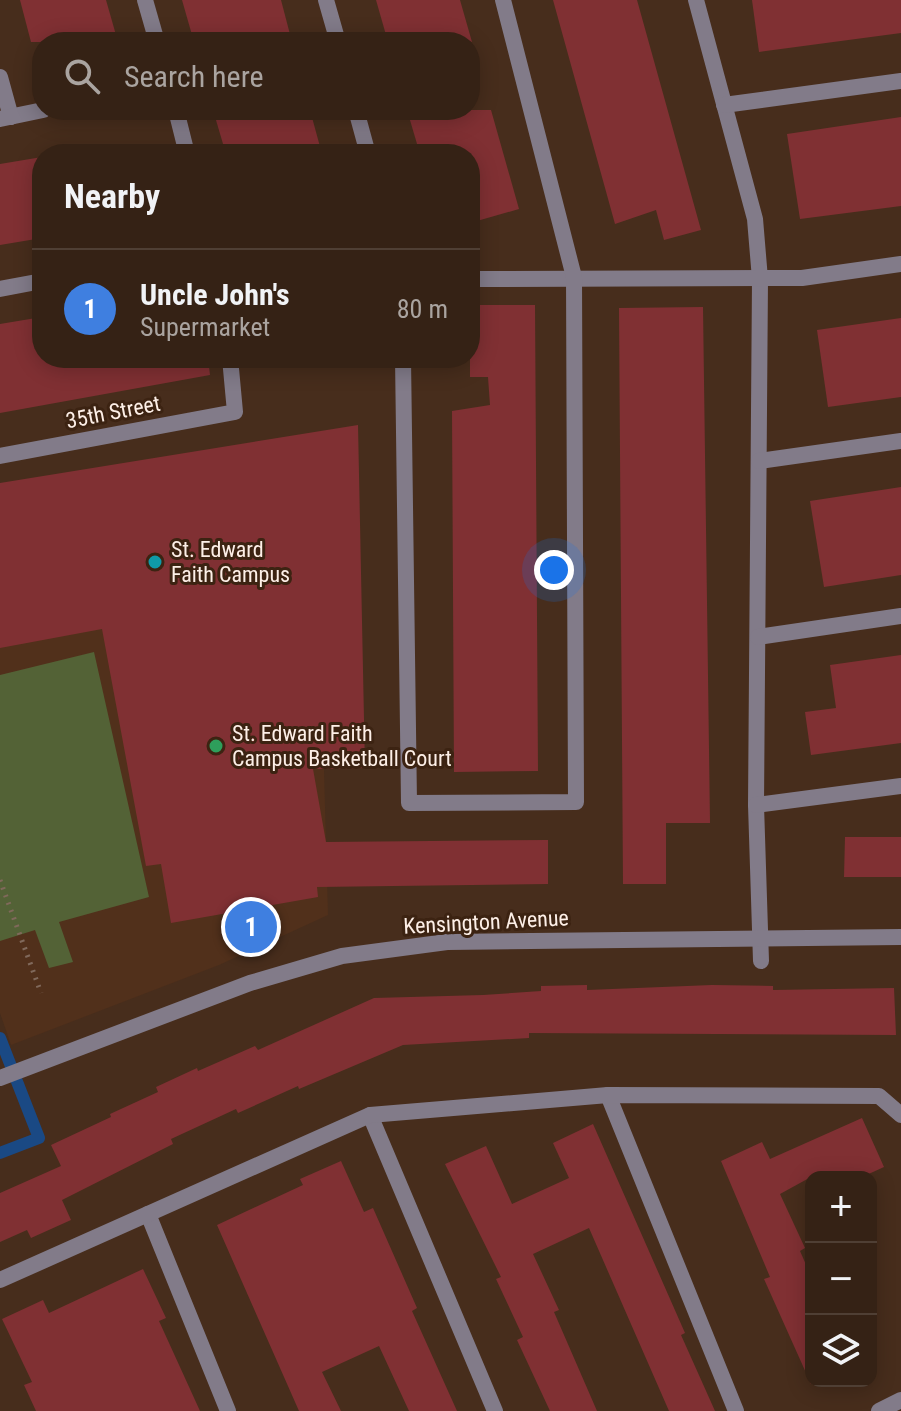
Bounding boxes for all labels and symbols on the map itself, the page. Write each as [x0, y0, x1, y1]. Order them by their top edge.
street label: 35th Street [64, 391, 162, 433]
place label: St. Edward Faith Campus [171, 537, 290, 587]
your location [534, 550, 574, 590]
marker: St. Edward Faith Campus [146, 553, 164, 571]
place label: St. Edward Faith Campus Basketball Court [232, 721, 452, 771]
marker: St. Edward Faith Campus Basketball Court [207, 737, 225, 755]
pin: 1 [225, 897, 277, 957]
street label: Kensington Avenue [403, 905, 569, 939]

